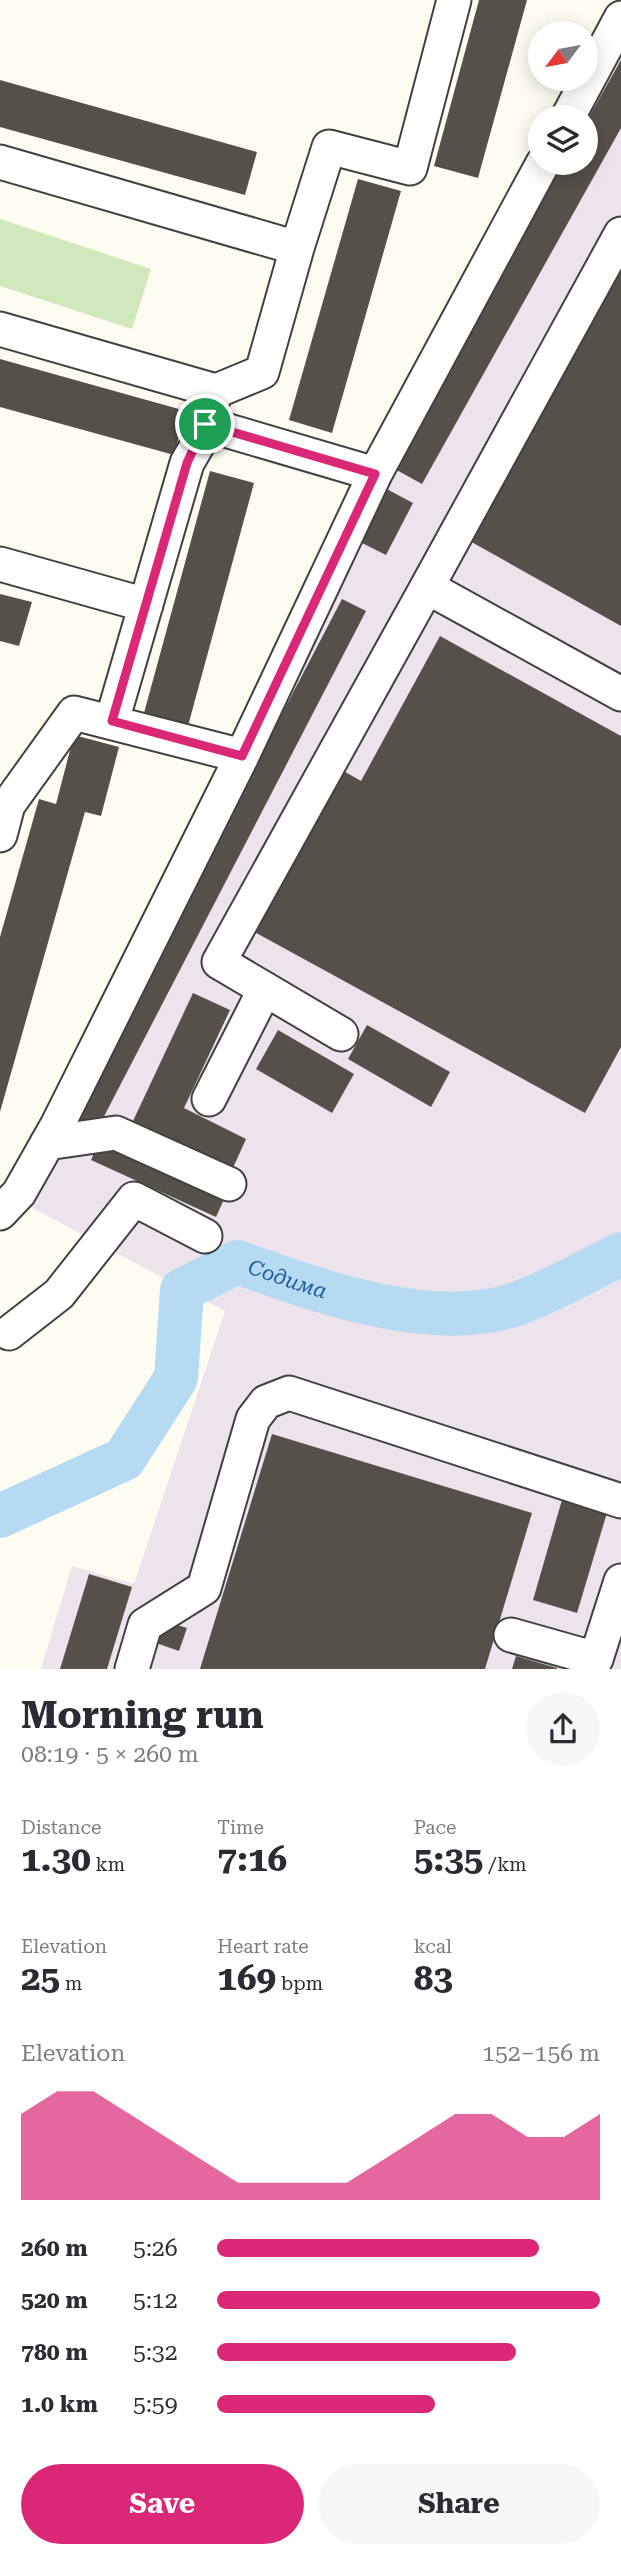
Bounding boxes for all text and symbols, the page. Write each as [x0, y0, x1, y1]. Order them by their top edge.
north arrow [528, 21, 598, 91]
map controls [528, 21, 598, 175]
button: layers [528, 105, 598, 175]
pin [175, 394, 235, 454]
icon: arrive [186, 405, 224, 443]
water label: Содима [245, 1255, 330, 1304]
button: share [526, 1692, 600, 1766]
text: Morning run [21, 1693, 264, 1737]
text: 08:19 · 5 × 260 m [21, 1741, 199, 1768]
text: Distance [21, 1816, 101, 1839]
text: Time [217, 1816, 264, 1839]
text: Pace [414, 1816, 457, 1839]
text: 1.30 [21, 1839, 91, 1880]
text: 7:16 [217, 1839, 287, 1880]
text: 5:35 [414, 1839, 483, 1880]
text: km [91, 1853, 125, 1876]
text: /km [483, 1853, 527, 1876]
text: Elevation [21, 1935, 107, 1958]
text: Heart rate [217, 1935, 309, 1958]
text: kcal [414, 1935, 452, 1958]
text: 25 [21, 1958, 60, 1999]
text: 169 [217, 1958, 276, 1999]
text: 83 [414, 1958, 453, 1999]
text: m [60, 1972, 82, 1995]
text: bpm [276, 1972, 323, 1995]
text: Elevation [21, 2040, 125, 2067]
text: 152–156 m [482, 2040, 600, 2067]
text: 260 m [21, 2235, 88, 2262]
text: 5:26 [133, 2235, 178, 2262]
text: 520 m [21, 2287, 88, 2314]
text: 5:12 [133, 2287, 178, 2314]
text: 780 m [21, 2339, 88, 2366]
text: 5:32 [133, 2339, 178, 2366]
text: 1.0 km [21, 2391, 98, 2418]
text: 5:59 [133, 2391, 178, 2418]
button: Save [21, 2464, 304, 2544]
button: Share [318, 2464, 600, 2544]

